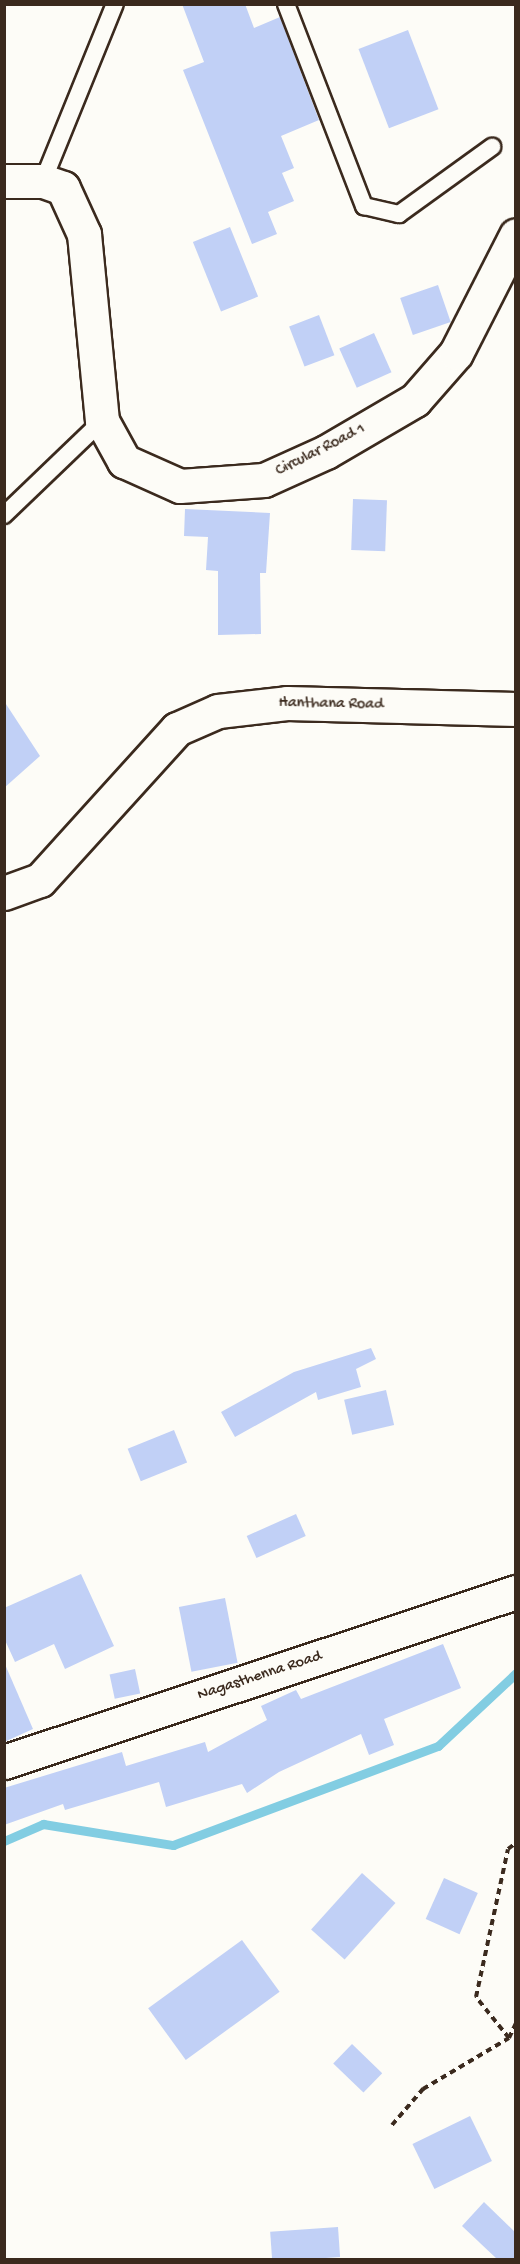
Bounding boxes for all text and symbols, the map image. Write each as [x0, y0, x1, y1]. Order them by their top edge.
street label: Circular Road 1 [273, 420, 369, 482]
street label: Hanthana Road [278, 694, 384, 716]
street label: Nagasthenna Road [195, 1648, 325, 1706]

